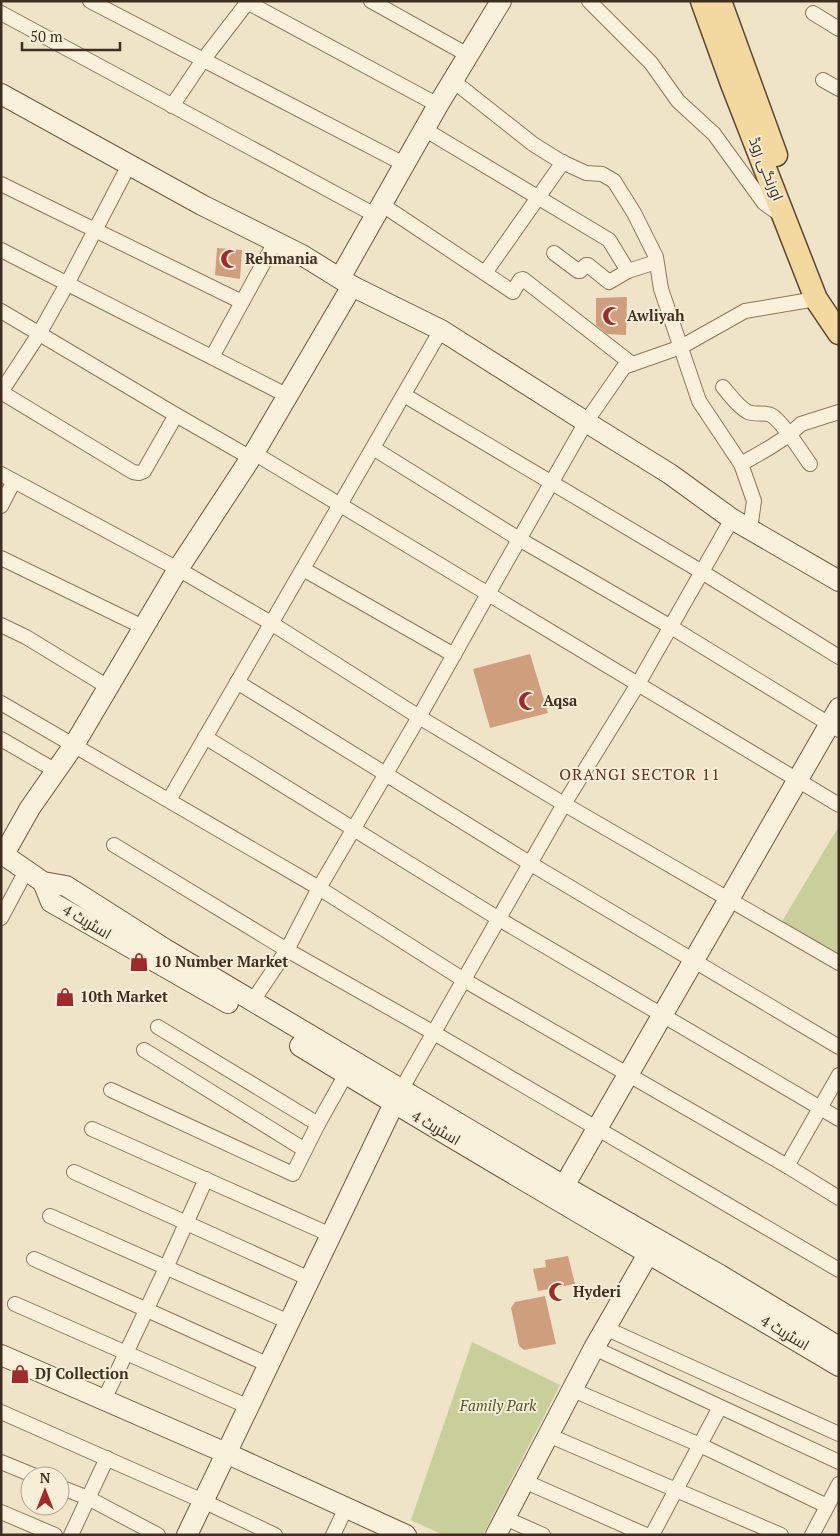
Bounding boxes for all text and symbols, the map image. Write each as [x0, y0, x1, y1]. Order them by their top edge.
scale bar [22, 20, 120, 52]
text: 50 m [30, 26, 63, 46]
street label: اورنگی روڈ [744, 134, 789, 204]
mosque icon: Rehmania [219, 248, 241, 270]
place label: Rehmania [245, 248, 319, 268]
mosque icon: Awliyah [601, 305, 623, 327]
place label: Awliyah [627, 305, 685, 325]
mosque icon: Aqsa [517, 690, 539, 712]
place label: Aqsa [543, 690, 578, 710]
district label: ORANGI SECTOR 11 [559, 763, 721, 785]
street label: اسٹریٹ 4 [59, 899, 116, 943]
shop icon: 10 Number Market [128, 951, 150, 973]
place label: 10 Number Market [154, 951, 288, 971]
shop icon: 10th Market [54, 986, 76, 1008]
place label: 10th Market [80, 986, 168, 1006]
street label: اسٹریٹ 4 [408, 1105, 465, 1149]
mosque icon: Hyderi [547, 1281, 569, 1303]
place label: Hyderi [573, 1281, 621, 1301]
street label: اسٹریٹ 4 [758, 1310, 813, 1354]
shop icon: DJ Collection [9, 1363, 31, 1385]
place label: DJ Collection [35, 1363, 129, 1383]
park label: Family Park [459, 1395, 537, 1415]
north arrow [20, 1466, 70, 1516]
text: N [40, 1468, 51, 1487]

